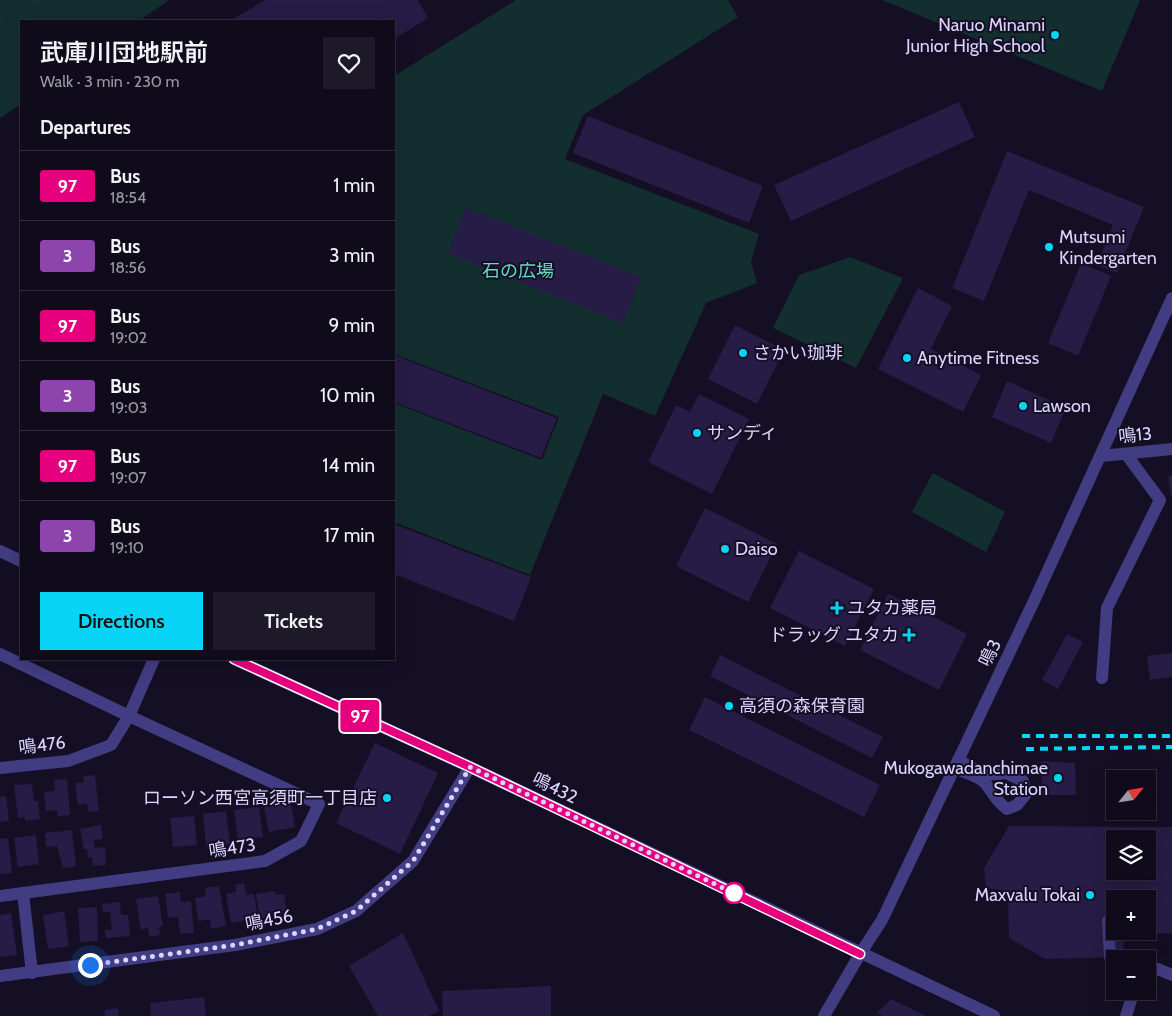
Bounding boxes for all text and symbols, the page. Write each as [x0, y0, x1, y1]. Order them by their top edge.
place label: Naruo Minami Junior High School [905, 14, 1046, 57]
marker: Naruo Minami Junior High School [1049, 29, 1061, 41]
button: heart [323, 37, 375, 89]
text: 武庫川団地駅前 [40, 38, 208, 67]
text: Walk · 3 min · 230 m [40, 72, 180, 91]
text: Departures [40, 116, 131, 139]
text: Bus [110, 165, 140, 188]
text: 1 min [333, 174, 375, 197]
text: 97 [58, 175, 77, 197]
text: 18:54 [110, 188, 146, 207]
place label: Mutsumi Kindergarten [1059, 226, 1157, 269]
text: Bus [110, 235, 140, 258]
marker: Mutsumi Kindergarten [1043, 241, 1055, 253]
text: 3 min [329, 244, 375, 267]
text: 3 [63, 245, 72, 267]
text: 18:56 [110, 258, 146, 277]
park label: 石の広場 [482, 260, 554, 282]
text: Bus [110, 305, 140, 328]
text: 9 min [329, 314, 375, 337]
text: 97 [58, 315, 77, 337]
text: 19:02 [110, 328, 147, 347]
place label: さかい珈琲 [753, 342, 843, 364]
marker: さかい珈琲 [737, 347, 749, 359]
place label: Anytime Fitness [917, 347, 1039, 369]
marker: Anytime Fitness [901, 352, 913, 364]
text: Bus [110, 375, 140, 398]
text: 10 min [320, 384, 375, 407]
text: 3 [63, 385, 72, 407]
place label: Lawson [1033, 395, 1091, 417]
text: 19:03 [110, 398, 147, 417]
marker: Lawson [1017, 400, 1029, 412]
place label: サンディ [707, 422, 778, 444]
street label: 鳴13 [1117, 422, 1153, 448]
marker: サンディ [691, 427, 703, 439]
text: Bus [110, 445, 140, 468]
text: 14 min [322, 454, 375, 477]
text: 97 [58, 455, 77, 477]
text: 19:07 [110, 468, 147, 487]
text: Bus [110, 515, 140, 538]
text: 17 min [324, 524, 375, 547]
text: 3 [63, 525, 72, 547]
text: 19:10 [110, 538, 144, 557]
place label: Daiso [735, 538, 778, 560]
marker: Daiso [719, 543, 731, 555]
button: Directions [40, 592, 203, 650]
button: Tickets [213, 592, 375, 650]
place label: ユタカ薬局 [847, 597, 937, 619]
marker: ユタカ薬局 [831, 602, 843, 614]
place label: ドラッグ ユタカ [769, 624, 899, 646]
marker: ドラッグ ユタカ [903, 629, 915, 641]
street label: 鳴3 [974, 636, 1006, 670]
place label: 高須の森保育園 [739, 695, 865, 717]
line badge: 97 [338, 700, 382, 732]
marker: 高須の森保育園 [723, 700, 735, 712]
text: 97 [350, 705, 370, 727]
street label: 鳴476 [17, 731, 67, 759]
place label: Mukogawadanchimae Station [884, 757, 1048, 800]
street label: 鳴432 [529, 768, 581, 808]
north arrow [1106, 770, 1156, 820]
map controls [1106, 770, 1156, 1000]
marker: Mukogawadanchimae Station [1052, 772, 1064, 784]
place label: ローソン西宮高須町一丁目店 [143, 787, 377, 809]
marker: ローソン西宮高須町一丁目店 [381, 792, 393, 804]
button: layers [1106, 830, 1156, 880]
street label: 鳴473 [207, 833, 257, 863]
unlabelled marker [723, 882, 745, 904]
place label: Maxvalu Tokai [975, 884, 1080, 906]
marker: Maxvalu Tokai [1084, 889, 1096, 901]
button: + [1106, 890, 1156, 940]
street label: 鳴456 [243, 905, 295, 935]
button: − [1106, 950, 1156, 1000]
your location [78, 953, 103, 978]

